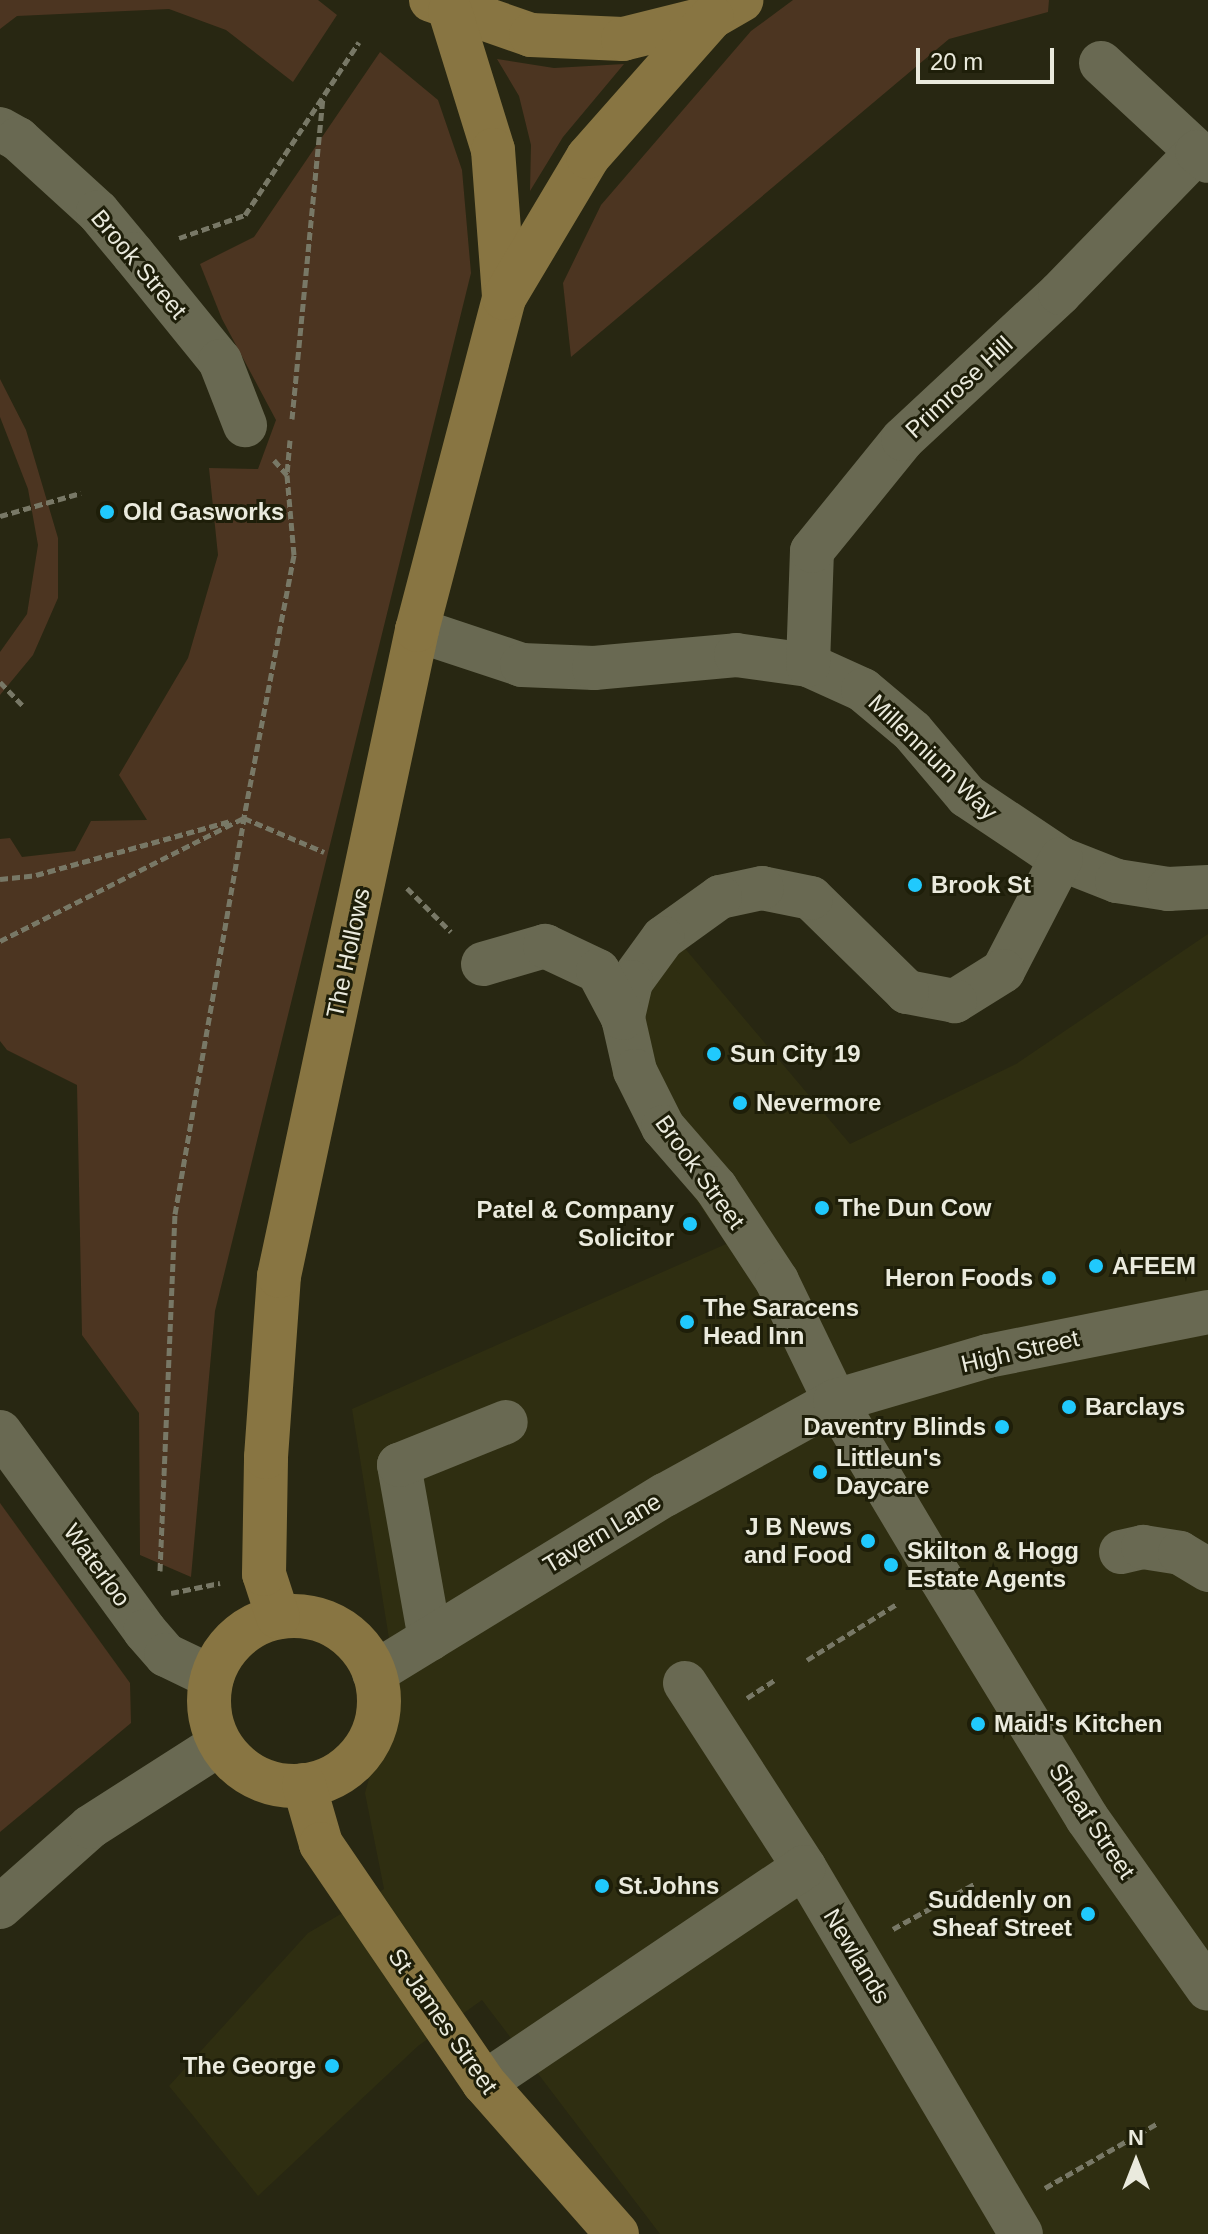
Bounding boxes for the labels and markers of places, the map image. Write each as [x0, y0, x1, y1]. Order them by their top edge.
place label: Old Gasworks [123, 498, 284, 526]
marker: Old Gasworks [98, 503, 116, 521]
place label: Brook St [931, 871, 1031, 899]
marker: Brook St [906, 876, 924, 894]
place label: Sun City 19 [730, 1040, 861, 1068]
marker: Sun City 19 [705, 1045, 723, 1063]
place label: Nevermore [756, 1089, 881, 1117]
marker: Nevermore [731, 1094, 749, 1112]
place label: The Dun Cow [838, 1194, 991, 1222]
place label: Patel & Company Solicitor [477, 1196, 674, 1252]
marker: The Dun Cow [813, 1199, 831, 1217]
marker: Patel & Company Solicitor [681, 1215, 699, 1233]
place label: AFEEM [1112, 1252, 1196, 1280]
marker: AFEEM [1087, 1257, 1105, 1275]
place label: Heron Foods [885, 1264, 1033, 1292]
marker: Heron Foods [1040, 1269, 1058, 1287]
place label: The Saracens Head Inn [703, 1294, 859, 1350]
marker: The Saracens Head Inn [678, 1313, 696, 1331]
place label: Barclays [1085, 1393, 1185, 1421]
marker: Barclays [1060, 1398, 1078, 1416]
place label: Daventry Blinds [803, 1413, 986, 1441]
marker: Daventry Blinds [993, 1418, 1011, 1436]
place label: Littleun's Daycare [836, 1444, 942, 1500]
marker: Littleun's Daycare [811, 1463, 829, 1481]
place label: J B News and Food [744, 1513, 852, 1569]
marker: J B News and Food [859, 1532, 877, 1550]
place label: Skilton & Hogg Estate Agents [907, 1537, 1079, 1593]
marker: Skilton & Hogg Estate Agents [882, 1556, 900, 1574]
place label: Maid's Kitchen [994, 1710, 1162, 1738]
marker: Maid's Kitchen [969, 1715, 987, 1733]
place label: St.Johns [618, 1872, 719, 1900]
marker: St.Johns [593, 1877, 611, 1895]
place label: Suddenly on Sheaf Street [928, 1886, 1072, 1942]
marker: Suddenly on Sheaf Street [1079, 1905, 1097, 1923]
place label: The George [183, 2052, 316, 2080]
marker: The George [323, 2057, 341, 2075]

